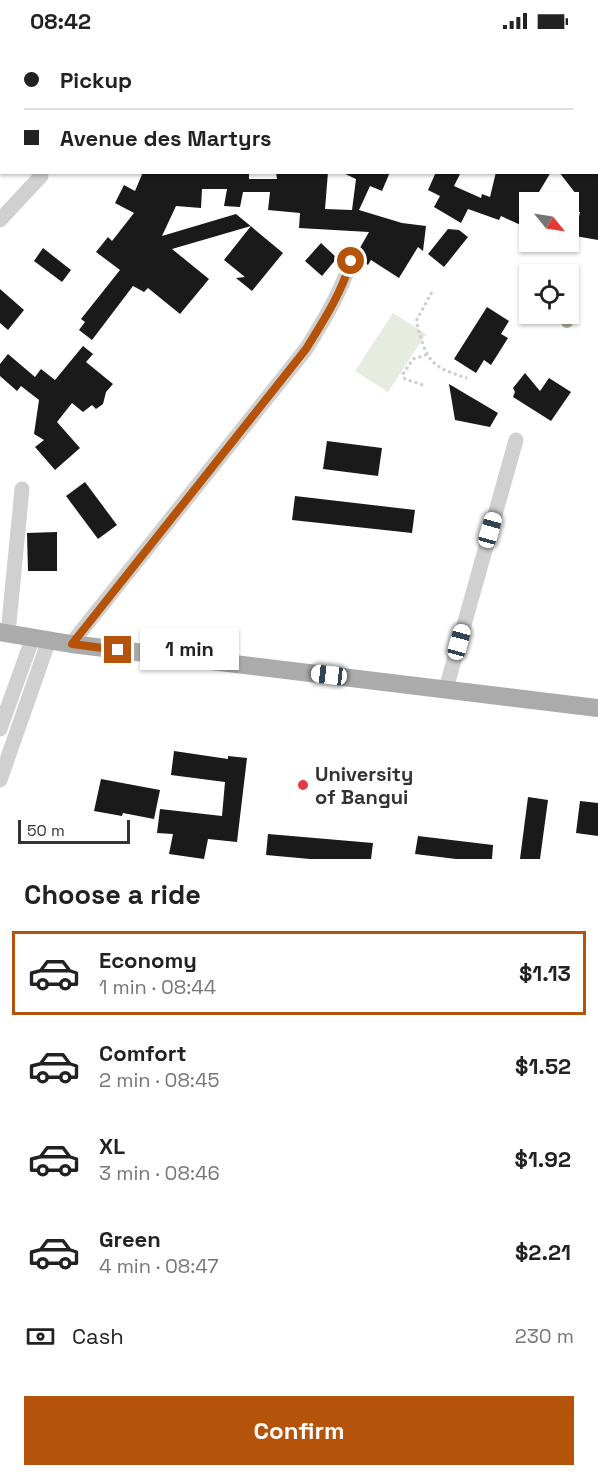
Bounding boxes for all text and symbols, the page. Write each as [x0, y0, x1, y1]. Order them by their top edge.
text: 08:42 [30, 7, 91, 35]
text: Pickup [60, 66, 132, 94]
text: Avenue des Martyrs [60, 124, 272, 152]
north arrow [519, 192, 579, 252]
map controls [519, 192, 579, 324]
route start [337, 247, 364, 274]
button: locate [519, 264, 579, 324]
car [476, 510, 504, 550]
car [446, 622, 472, 662]
callout: 1 min [139, 629, 238, 671]
route end [104, 636, 131, 663]
text: 1 min [165, 636, 214, 662]
car [310, 664, 348, 686]
place label: University of Bangui [315, 761, 413, 810]
marker: University of Bangui [296, 778, 310, 792]
scale bar [18, 817, 130, 844]
text: 50 m [27, 820, 65, 841]
text: Choose a ride [24, 877, 201, 912]
icon: car [27, 946, 81, 1000]
text: Economy [99, 946, 197, 974]
text: $1.13 [519, 959, 571, 987]
text: 1 min · 08:44 [99, 974, 216, 1000]
icon: car [27, 1039, 81, 1093]
text: Comfort [99, 1039, 187, 1067]
text: $1.52 [515, 1052, 571, 1080]
text: 2 min · 08:45 [99, 1067, 219, 1093]
icon: car [27, 1132, 81, 1186]
text: XL [99, 1132, 125, 1160]
text: $1.92 [515, 1145, 571, 1173]
text: 3 min · 08:46 [99, 1160, 220, 1186]
icon: car [27, 1225, 81, 1279]
text: Green [99, 1225, 161, 1253]
text: $2.21 [515, 1238, 571, 1266]
text: 4 min · 08:47 [99, 1253, 219, 1279]
icon: cash [24, 1320, 57, 1353]
text: Cash [72, 1322, 124, 1350]
text: 230 m [515, 1323, 574, 1349]
button: Confirm [24, 1396, 574, 1465]

